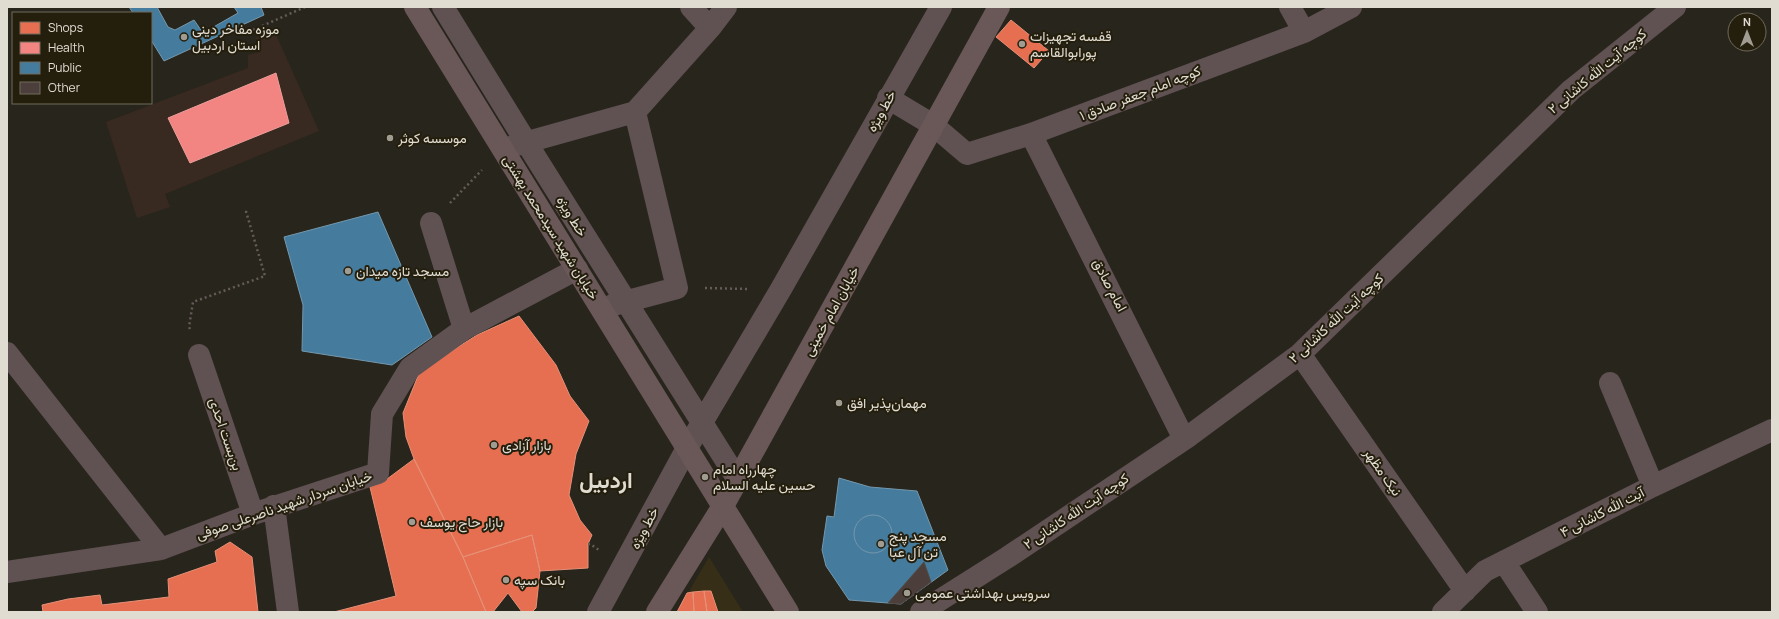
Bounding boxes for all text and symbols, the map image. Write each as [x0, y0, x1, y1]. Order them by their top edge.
legend [12, 12, 152, 104]
north arrow [1727, 12, 1767, 52]
text: N [1743, 14, 1751, 29]
text: Shops [48, 19, 83, 36]
place label: موزه مفاخر دینی استان اردبیل [192, 19, 279, 54]
street label: کوچه آیت الله کاشانی ۲ [1543, 24, 1651, 118]
place label: قفسه تجهیزات پورابوالقاسم [1030, 26, 1112, 62]
marker: موزه مفاخر دینی استان اردبیل [179, 32, 189, 42]
text: Health [48, 39, 85, 56]
marker: قفسه تجهیزات پورابوالقاسم [1017, 39, 1027, 49]
text: Public [48, 59, 82, 76]
street label: کوچه امام جعفر صادق ۱ [1076, 61, 1204, 125]
text: Other [48, 79, 81, 96]
street label: خط ویژه [861, 87, 900, 135]
place label: موسسه کوثر [397, 128, 467, 147]
marker: موسسه کوثر [385, 133, 395, 143]
street label: خیابان شهید سیدمحمد بهشتی [499, 151, 604, 303]
street label: خط ویژه [552, 192, 592, 240]
street label: امام صادق [1089, 255, 1132, 315]
place label: مسجد تازه میدان [356, 261, 449, 280]
street label: خیابان امام خمینی [798, 262, 863, 359]
marker: مسجد تازه میدان [343, 266, 353, 276]
street label: کوچه آیت الله کاشانی ۲ [1284, 269, 1388, 367]
place label: مهمان‌پذیر افق [847, 393, 927, 413]
street label: بن‌بست احدی [205, 395, 248, 473]
marker: مهمان‌پذیر افق [834, 398, 844, 408]
place label: بازار آزادی [502, 435, 551, 454]
marker: بازار آزادی [489, 440, 499, 450]
street label: نیک مظهر [1359, 443, 1407, 499]
place label: چهارراه امام حسین علیه السلام [713, 459, 815, 494]
street label: خیابان سردار شهید ناصرعلی صوفی [193, 465, 374, 544]
district label: اردبیل [579, 465, 633, 495]
street label: کوچه آیت الله کاشانی ۲ [1019, 468, 1133, 554]
marker: چهارراه امام حسین علیه السلام [700, 472, 710, 482]
street label: آیت الله کاشانی ۴ [1556, 481, 1649, 541]
street label: خط ویژه [625, 504, 662, 552]
place label: بازار حاج یوسف [420, 512, 503, 533]
marker: بازار حاج یوسف [407, 517, 417, 527]
place label: مسجد پنج تن آل عبا [889, 526, 947, 562]
marker: مسجد پنج تن آل عبا [876, 539, 886, 549]
place label: بانک سپه [514, 570, 565, 590]
marker: بانک سپه [501, 575, 511, 585]
place label: سرویس بهداشتی عمومی [915, 583, 1050, 602]
marker: سرویس بهداشتی عمومی [902, 588, 912, 598]

